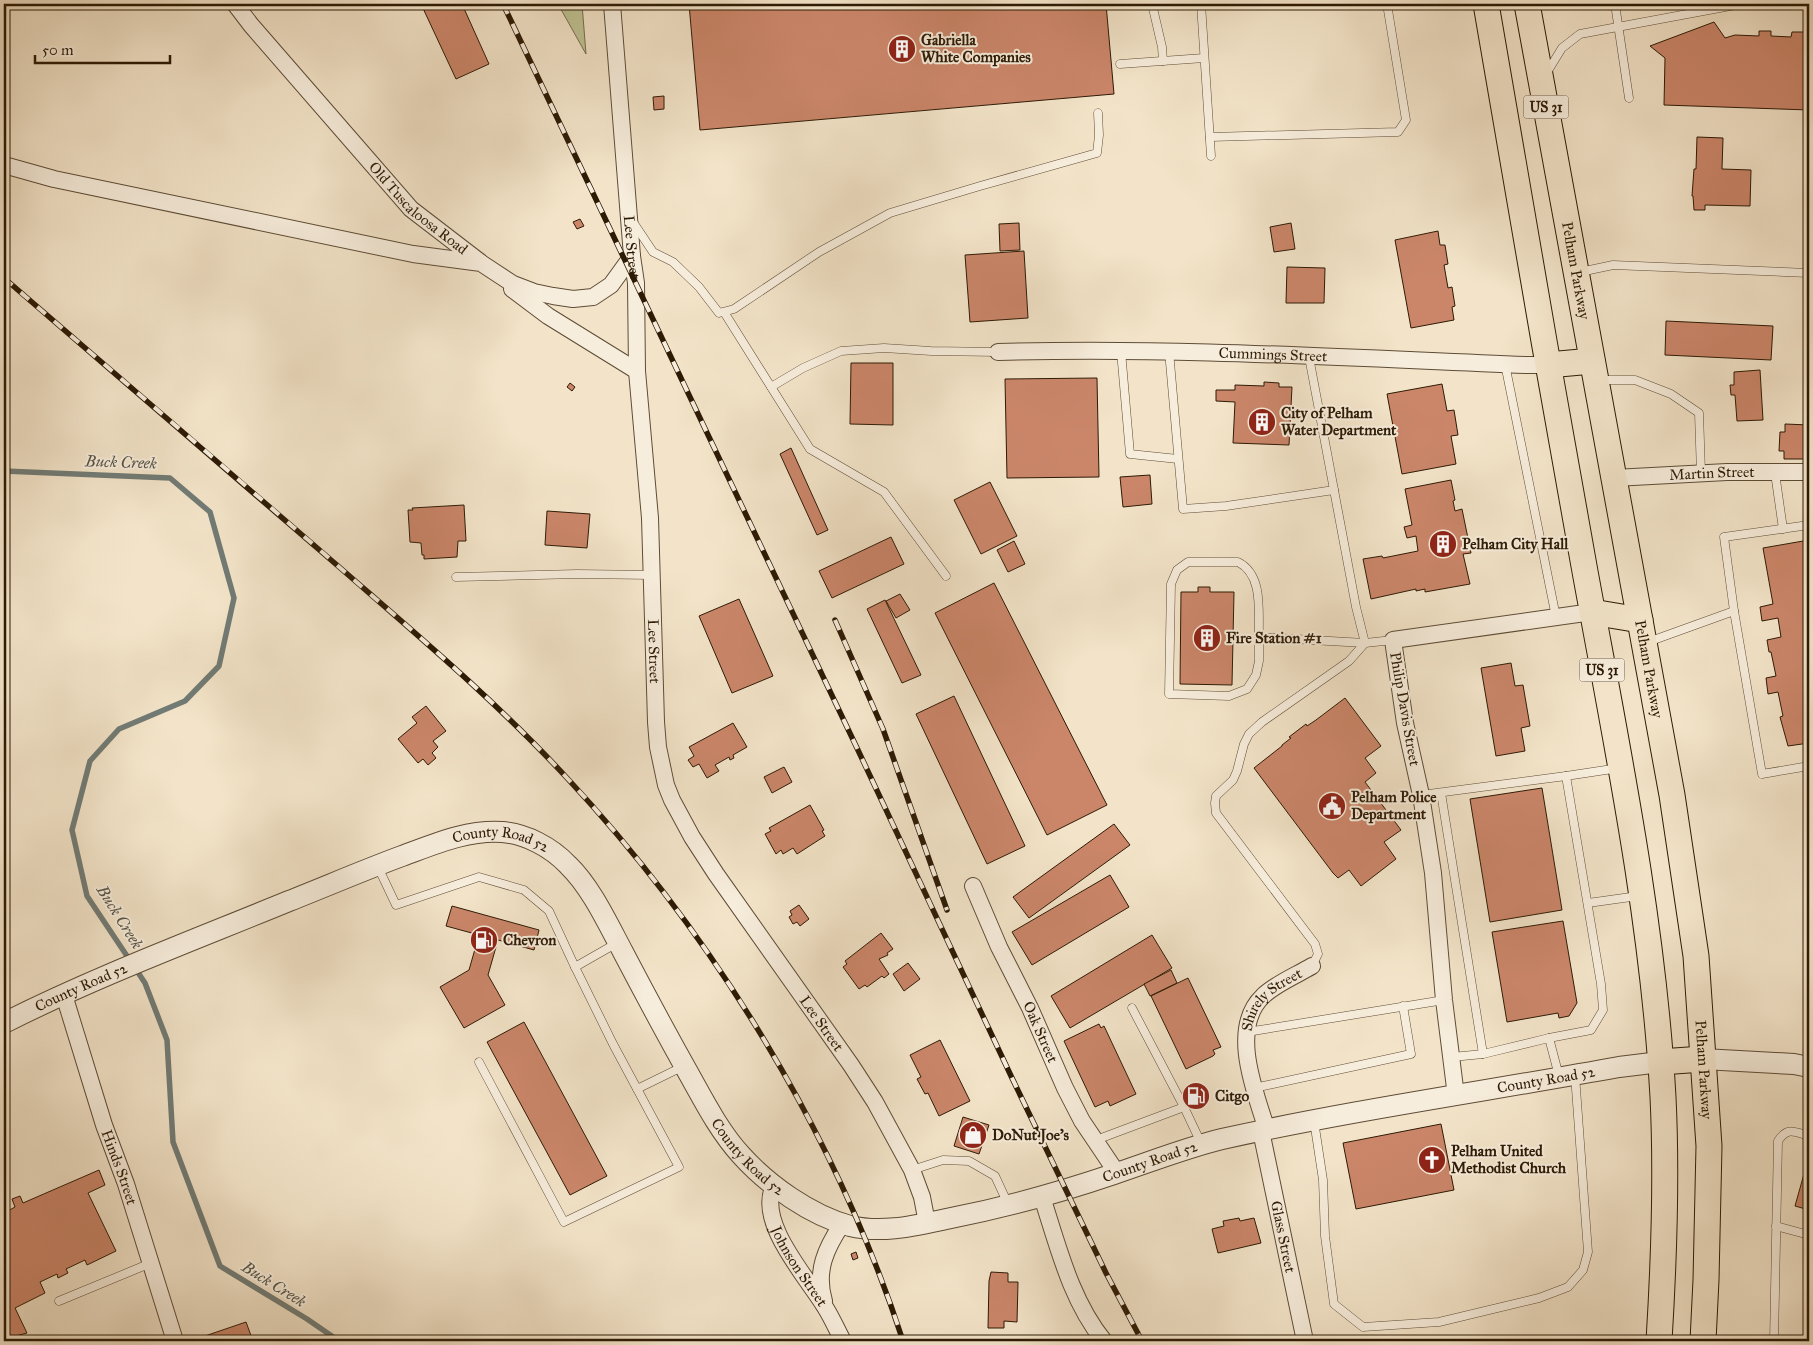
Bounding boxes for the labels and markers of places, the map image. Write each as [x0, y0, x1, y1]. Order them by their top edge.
place label: Gabriella White Companies [921, 31, 1031, 67]
building icon: Gabriella White Companies [887, 34, 917, 64]
place label: City of Pelham Water Department [1281, 404, 1397, 440]
building icon: City of Pelham Water Department [1247, 407, 1277, 437]
building icon: Pelham City Hall [1428, 529, 1458, 559]
place label: Pelham City Hall [1462, 535, 1569, 554]
building icon: Fire Station #1 [1192, 623, 1222, 653]
place label: Fire Station #1 [1226, 629, 1322, 647]
place label: Pelham Police Department [1351, 788, 1437, 824]
public building icon: Pelham Police Department [1317, 791, 1347, 821]
fuel station icon: Chevron [469, 925, 499, 955]
place label: Chevron [503, 931, 557, 949]
fuel station icon: Citgo [1181, 1081, 1211, 1111]
place label: Citgo [1215, 1087, 1250, 1106]
shop icon: DoNut Joe's [958, 1120, 988, 1150]
place label: DoNut Joe's [992, 1126, 1070, 1145]
place label: Pelham United Methodist Church [1451, 1142, 1567, 1177]
church icon: Pelham United Methodist Church [1417, 1145, 1447, 1175]

